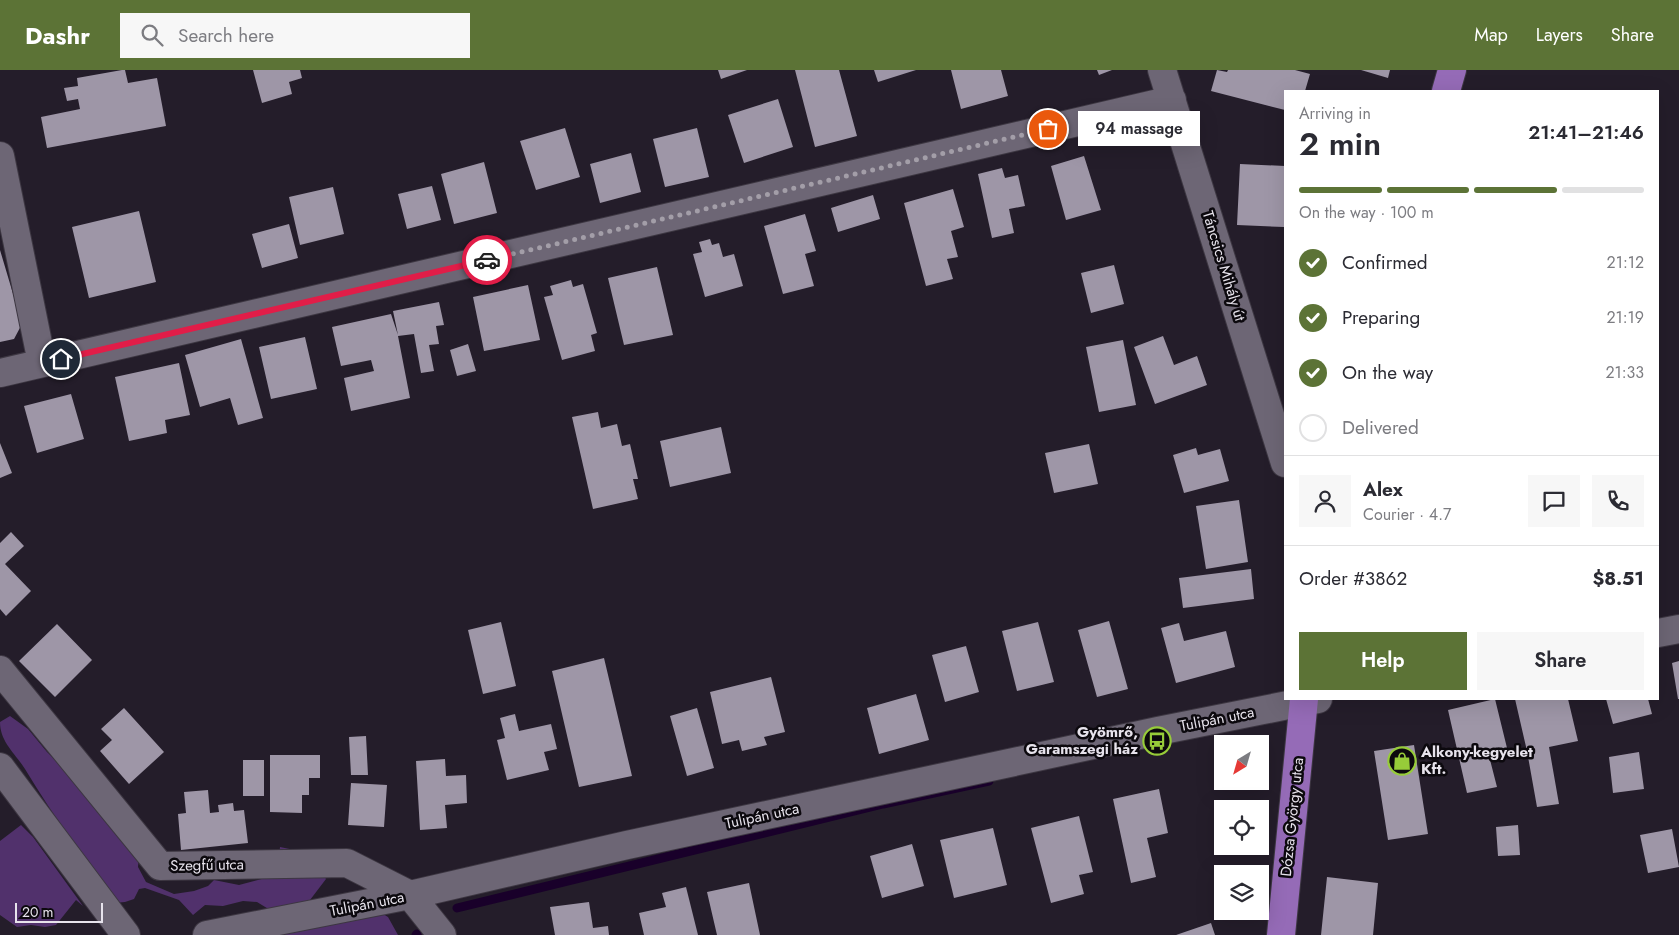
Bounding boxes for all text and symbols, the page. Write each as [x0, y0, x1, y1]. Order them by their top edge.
search box [120, 13, 470, 58]
text: Dashr [25, 18, 90, 53]
icon: search [138, 21, 166, 49]
text: Search here [178, 22, 274, 49]
text: Map [1474, 22, 1508, 48]
text: Layers [1536, 22, 1583, 48]
text: Share [1611, 22, 1654, 48]
text: Arriving in [1299, 102, 1371, 125]
pin [1027, 108, 1069, 150]
callout: 94 massage [1078, 112, 1200, 146]
icon: bag [1034, 115, 1062, 143]
text: 94 massage [1095, 117, 1183, 140]
text: 21:41–21:46 [1528, 119, 1644, 146]
text: 2 min [1299, 121, 1381, 167]
text: On the way · 100 m [1299, 201, 1434, 224]
street label: Táncsics Mihály út [1197, 208, 1251, 324]
courier [462, 235, 512, 285]
icon: car [473, 246, 501, 274]
icon: check [1299, 249, 1327, 277]
text: Confirmed [1342, 249, 1428, 276]
text: 21:12 [1607, 251, 1644, 274]
icon: check [1299, 304, 1327, 332]
text: Preparing [1342, 304, 1420, 331]
text: 21:19 [1606, 306, 1644, 329]
pin [40, 338, 82, 380]
icon: home [47, 345, 75, 373]
icon: check [1299, 359, 1327, 387]
text: On the way [1342, 359, 1433, 386]
text: 21:33 [1605, 361, 1644, 384]
text: Delivered [1342, 414, 1419, 441]
button: person [1299, 475, 1351, 527]
button: chat [1528, 475, 1580, 527]
button: phone [1592, 475, 1644, 527]
text: Alex [1363, 476, 1403, 503]
text: Courier · 4.7 [1363, 503, 1451, 526]
text: Order #3862 [1299, 565, 1407, 592]
text: $8.51 [1593, 565, 1644, 592]
button: Help [1299, 632, 1467, 690]
button: Share [1477, 632, 1644, 690]
street label: Tulipán utca [1178, 701, 1256, 737]
place label: Gyömrő, Garamszegi ház [1026, 721, 1138, 760]
bus stop icon: Gyömrő, Garamszegi ház [1142, 726, 1172, 756]
north arrow [1214, 735, 1269, 790]
map controls [1214, 735, 1269, 920]
place label: Alkony-kegyelet Kft. [1420, 741, 1533, 780]
shop icon: Alkony-kegyelet Kft. [1387, 746, 1417, 776]
street label: Dózsa György utca [1275, 756, 1309, 878]
street label: Tulipán utca [723, 797, 801, 835]
button: locate [1214, 800, 1269, 855]
street label: Szegfű utca [170, 853, 244, 877]
button: layers [1214, 865, 1269, 920]
street label: Tulipán utca [328, 886, 406, 922]
scale bar [15, 900, 102, 923]
text: 20 m [22, 902, 54, 922]

